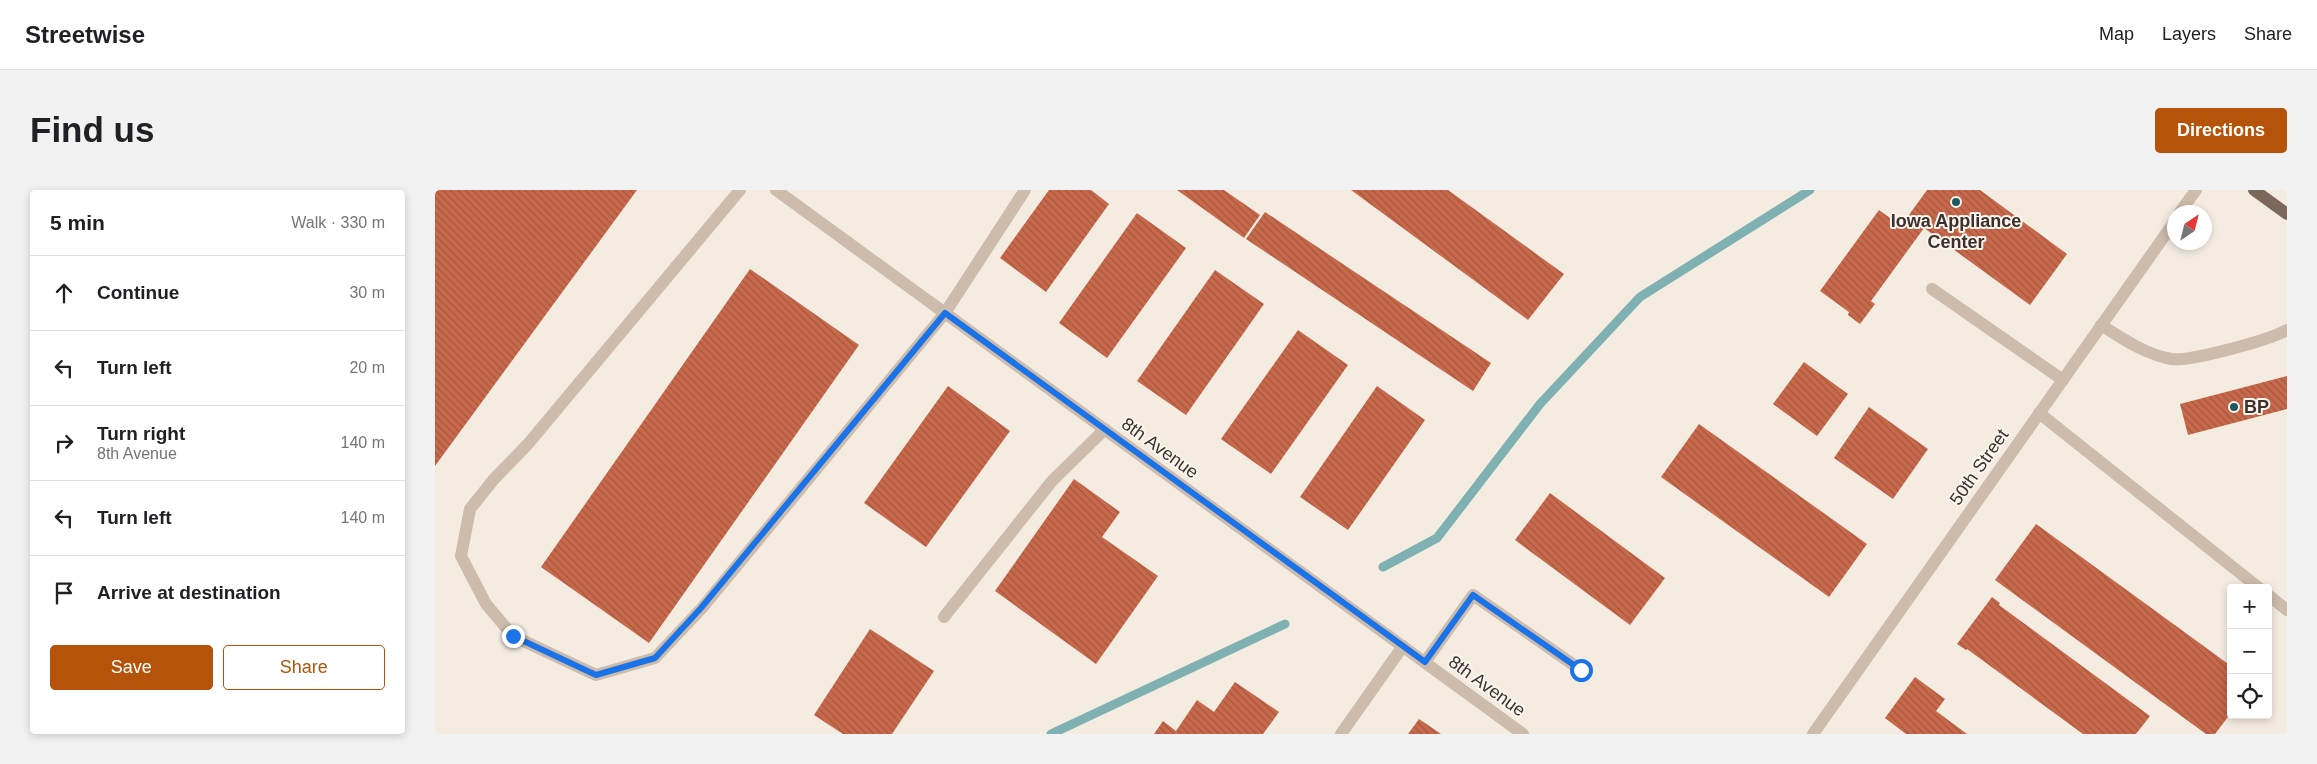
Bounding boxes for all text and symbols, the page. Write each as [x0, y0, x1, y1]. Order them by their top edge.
text: Streetwise [25, 21, 145, 48]
text: Map [2099, 24, 2134, 44]
text: Layers [2162, 24, 2216, 44]
text: Share [2244, 24, 2292, 44]
button: Directions [2155, 108, 2287, 153]
text: Find us [30, 110, 154, 149]
marker: Iowa Appliance Center [1950, 196, 1962, 208]
north arrow [2167, 205, 2212, 250]
text: 5 min [50, 211, 105, 234]
place label: Iowa Appliance Center [1891, 211, 2021, 252]
text: Walk · 330 m [291, 214, 385, 231]
icon: ahead [50, 279, 78, 307]
text: Continue [97, 282, 179, 303]
text: 30 m [349, 284, 385, 301]
icon: left [50, 354, 78, 382]
text: Turn left [97, 357, 172, 378]
text: 20 m [349, 359, 385, 376]
place label: BP [2244, 397, 2269, 417]
marker: BP [2228, 401, 2240, 413]
street label: 8th Avenue [1118, 414, 1202, 482]
text: Turn right [97, 423, 185, 444]
street label: 50th Street [1946, 425, 2012, 509]
icon: right [50, 429, 78, 457]
text: 140 m [341, 434, 385, 451]
text: 8th Avenue [97, 445, 177, 462]
icon: left [50, 504, 78, 532]
text: Turn left [97, 507, 172, 528]
text: 140 m [341, 509, 385, 526]
icon: arrive [50, 579, 78, 607]
text: Arrive at destination [97, 582, 281, 603]
map controls [2227, 584, 2272, 719]
button: + [2227, 584, 2272, 629]
route end [502, 625, 525, 648]
button: − [2227, 629, 2272, 674]
button: Save [50, 645, 213, 690]
button: Share [223, 645, 385, 690]
street label: 8th Avenue [1445, 652, 1529, 720]
route start [1570, 659, 1593, 682]
button: locate [2227, 674, 2272, 719]

